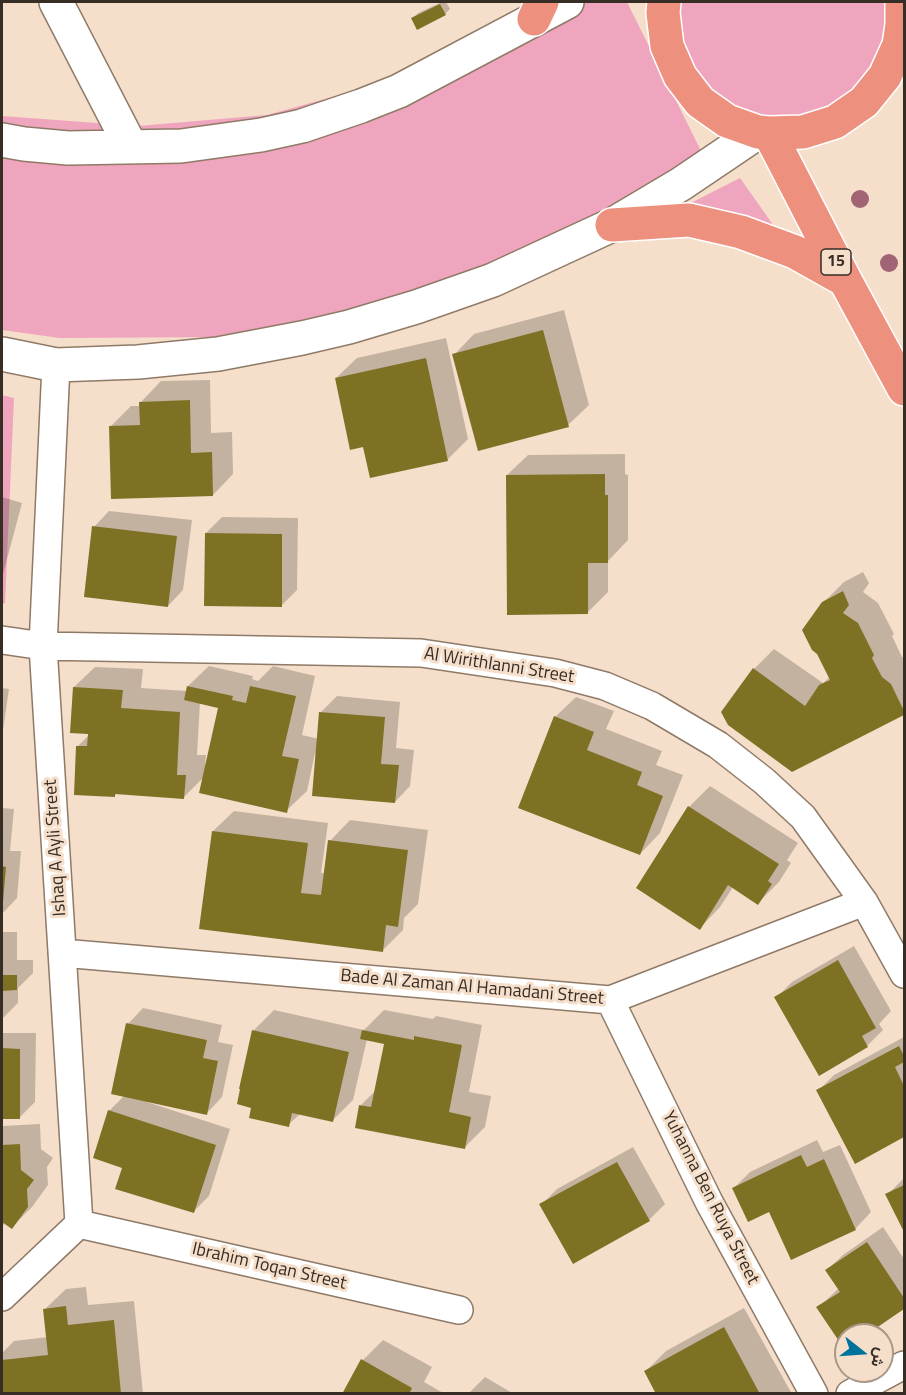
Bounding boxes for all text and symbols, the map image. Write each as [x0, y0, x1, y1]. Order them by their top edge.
road number: 15 [821, 249, 851, 275]
street label: Al Wirithlanni Street [422, 643, 576, 689]
street label: Ishaq A Ayli Street [40, 779, 72, 917]
street label: Bade Al Zaman Al Hamadani Street [339, 966, 605, 1010]
street label: Yuhanna Ben Ruya Street [657, 1108, 763, 1288]
street label: Ibrahim Toqan Street [190, 1239, 348, 1295]
north arrow [834, 1323, 894, 1383]
text: ش [865, 1345, 894, 1370]

